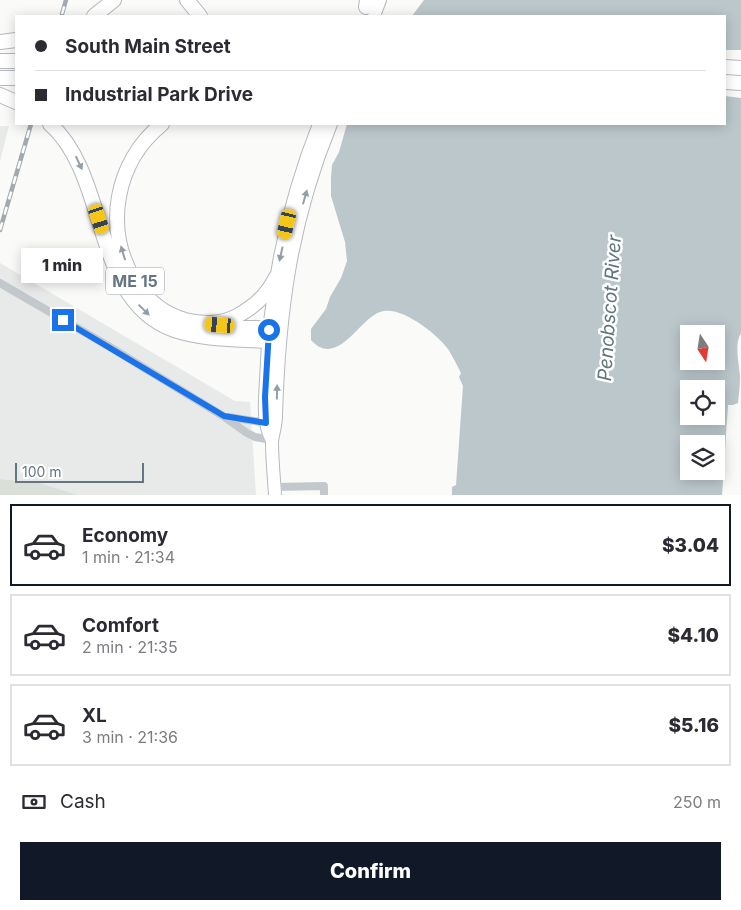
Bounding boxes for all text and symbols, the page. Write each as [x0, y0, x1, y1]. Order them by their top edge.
text: South Main Street [65, 35, 231, 58]
text: Industrial Park Drive [65, 83, 253, 106]
one-way arrow [75, 156, 83, 170]
one-way arrow [302, 190, 310, 205]
car [87, 202, 110, 236]
car [276, 208, 297, 240]
water label: Penobscot River [593, 233, 626, 382]
one-way arrow [118, 245, 126, 260]
one-way arrow [276, 247, 284, 263]
callout: 1 min [22, 248, 104, 282]
text: 1 min [42, 255, 82, 275]
road number: ME 15 [106, 268, 164, 294]
one-way arrow [137, 304, 149, 316]
route end [52, 309, 74, 331]
car [204, 316, 235, 334]
route start [258, 319, 280, 341]
north arrow [680, 325, 725, 370]
map controls [680, 325, 725, 480]
button: locate [680, 380, 725, 425]
one-way arrow [273, 384, 281, 400]
button: layers [680, 435, 725, 480]
scale bar [15, 460, 144, 483]
text: 100 m [22, 463, 62, 480]
icon: car [22, 523, 67, 568]
text: Economy [82, 524, 168, 547]
text: $3.04 [662, 534, 719, 557]
text: 1 min · 21:34 [82, 547, 175, 567]
icon: car [22, 613, 67, 658]
text: Comfort [82, 614, 159, 637]
text: $4.10 [668, 624, 719, 647]
text: 2 min · 21:35 [82, 637, 178, 657]
icon: car [22, 703, 67, 748]
text: XL [82, 704, 107, 727]
text: $5.16 [669, 714, 719, 737]
text: 3 min · 21:36 [82, 727, 178, 747]
icon: cash [20, 788, 48, 816]
text: Cash [60, 790, 106, 813]
text: 250 m [673, 792, 721, 812]
button: Confirm [20, 842, 721, 900]

